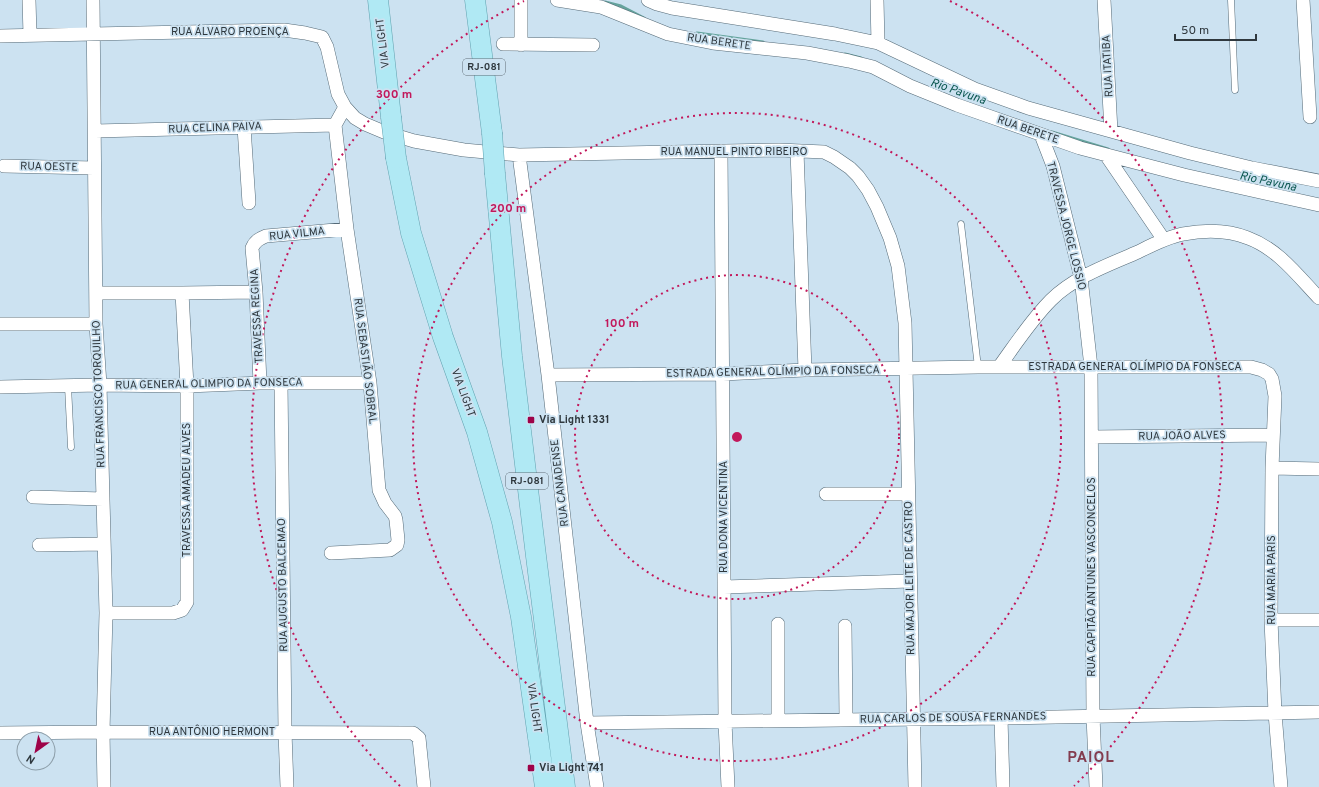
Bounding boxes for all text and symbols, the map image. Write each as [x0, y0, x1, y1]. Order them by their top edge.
scale bar [1175, 16, 1256, 42]
street label: VIA LIGHT [373, 17, 393, 69]
text: 50 m [1181, 23, 1209, 39]
street label: RUA ÁLVARO PROENÇA [171, 24, 289, 39]
street label: RUA BERETE [686, 31, 752, 53]
street label: RUA ITATIBA [1099, 35, 1117, 97]
road number: RJ-081 [463, 59, 505, 75]
water label: Rio Pavuna [928, 75, 989, 109]
text: 300 m [376, 87, 412, 103]
street label: RUA BERETE [995, 113, 1061, 147]
street label: RUA CELINA PAIVA [168, 119, 262, 137]
street label: RUA MANUEL PINTO RIBEIRO [661, 145, 808, 159]
street label: RUA OESTE [20, 159, 78, 175]
street label: TRAVESSA JORGE LOSSIO [1043, 160, 1089, 292]
water label: Rio Pavuna [1238, 168, 1299, 196]
text: 200 m [490, 201, 526, 217]
street label: RUA VILMA [268, 224, 326, 244]
street label: TRAVESSA REGINA [248, 268, 266, 364]
street label: RUA SEBASTIÃO SOBRAL [350, 297, 380, 425]
text: 100 m [605, 316, 639, 332]
street label: RUA FRANCISCO TORQUILHO [89, 320, 109, 468]
street label: ESTRADA GENERAL OLÍMPIO DA FONSECA [1028, 359, 1242, 374]
street label: ESTRADA GENERAL OLÍMPIO DA FONSECA [666, 362, 880, 381]
street label: VIA LIGHT [448, 367, 478, 419]
street label: RUA GENERAL OLIMPIO DA FONSECA [115, 375, 303, 393]
place label: Via Light 1331 [539, 413, 610, 427]
marker: Via Light 1331 [526, 415, 536, 425]
street label: TRAVESSA AMADEU ALVES [180, 423, 194, 557]
street label: RUA JOÃO ALVES [1138, 428, 1226, 444]
centre of rings [730, 430, 744, 444]
street label: RUA CANADENSE [548, 439, 572, 527]
street label: RUA DONA VICENTINA [717, 461, 731, 573]
road number: RJ-081 [506, 473, 548, 489]
street label: RUA CAPITÃO ANTUNES VASCONCELOS [1085, 477, 1099, 677]
street label: RUA MAJOR LEITE DE CASTRO [902, 501, 918, 655]
street label: RUA AUGUSTO BALCEMAO [275, 518, 291, 652]
street label: RUA MARIA PARIS [1265, 535, 1279, 625]
street label: VIA LIGHT [524, 682, 544, 734]
street label: RUA CARLOS DE SOUSA FERNANDES [860, 709, 1046, 727]
street label: RUA ANTÔNIO HERMONT [149, 724, 275, 739]
north arrow [16, 731, 56, 771]
district label: PAIOL [1067, 749, 1115, 768]
text: N [24, 751, 38, 767]
place label: Via Light 741 [539, 761, 604, 775]
marker: Via Light 741 [526, 763, 536, 773]

